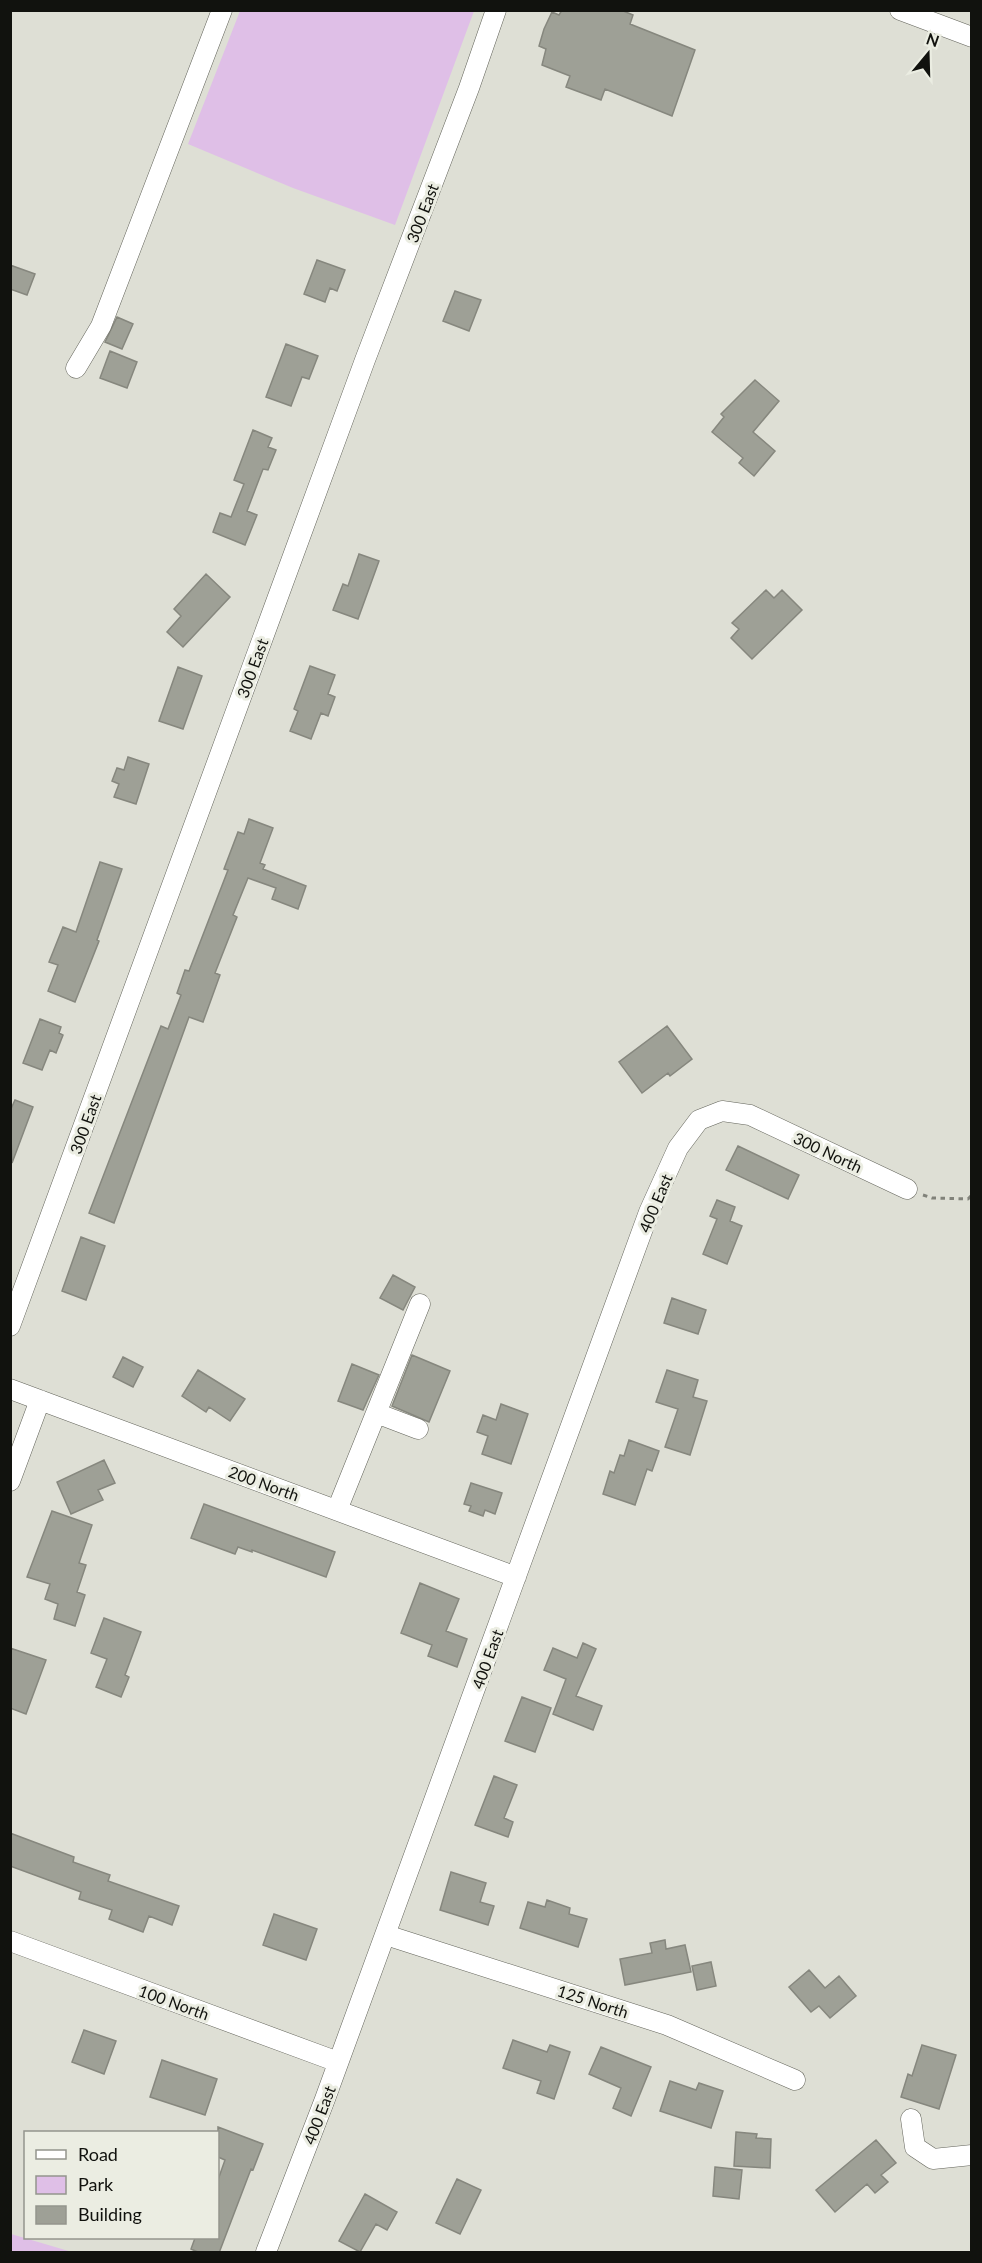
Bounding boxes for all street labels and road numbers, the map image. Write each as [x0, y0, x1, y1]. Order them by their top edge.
street label: 300 East [402, 181, 442, 245]
street label: 300 East [233, 636, 272, 700]
street label: 300 East [66, 1092, 105, 1156]
street label: 300 North [791, 1128, 865, 1176]
street label: 400 East [634, 1171, 676, 1235]
street label: 200 North [226, 1462, 302, 1504]
street label: 400 East [468, 1627, 507, 1691]
street label: 100 North [136, 1981, 212, 2023]
street label: 125 North [555, 1981, 631, 2021]
street label: 400 East [299, 2083, 339, 2147]

